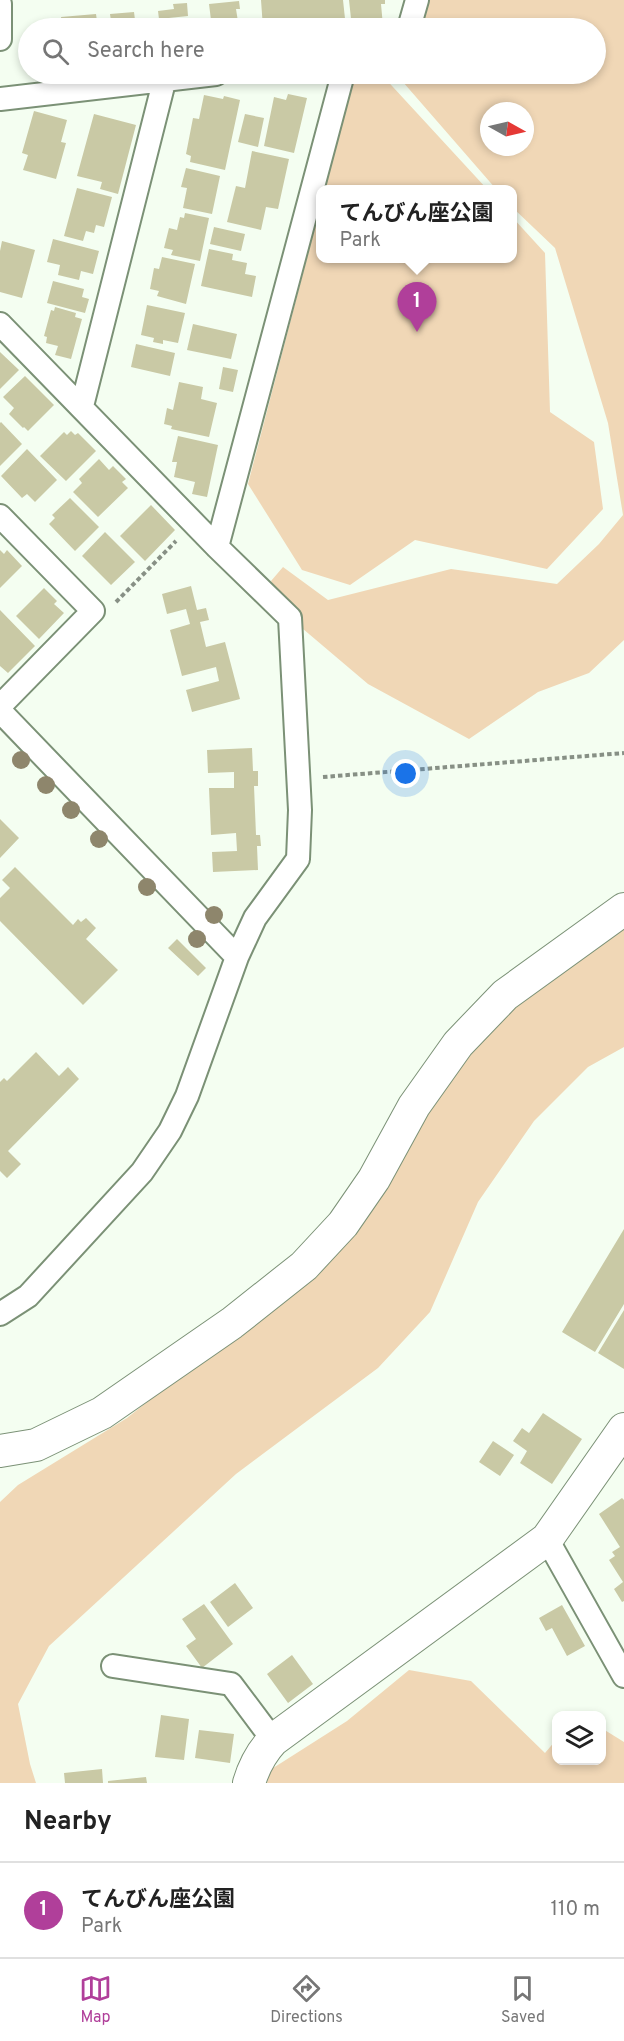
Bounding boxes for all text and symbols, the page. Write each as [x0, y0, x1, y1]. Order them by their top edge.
search box [18, 18, 606, 84]
icon: search [39, 35, 72, 68]
text: Search here [87, 38, 205, 65]
north arrow [480, 102, 534, 156]
popup [316, 185, 517, 263]
text: てんびん座公園 [339, 201, 494, 228]
text: Park [339, 228, 381, 254]
pin: 1 [398, 282, 436, 332]
your location [391, 759, 420, 788]
map controls [552, 1711, 606, 1765]
button: layers [552, 1711, 606, 1765]
text: Nearby [24, 1806, 112, 1839]
text: てんびん座公園 [81, 1887, 235, 1914]
text: 1 [40, 1897, 48, 1923]
text: 110 m [551, 1897, 600, 1923]
text: Park [81, 1914, 122, 1940]
tab: Map [79, 1972, 112, 2028]
tab: Directions [270, 1972, 343, 2028]
tab: Saved [501, 1972, 545, 2028]

